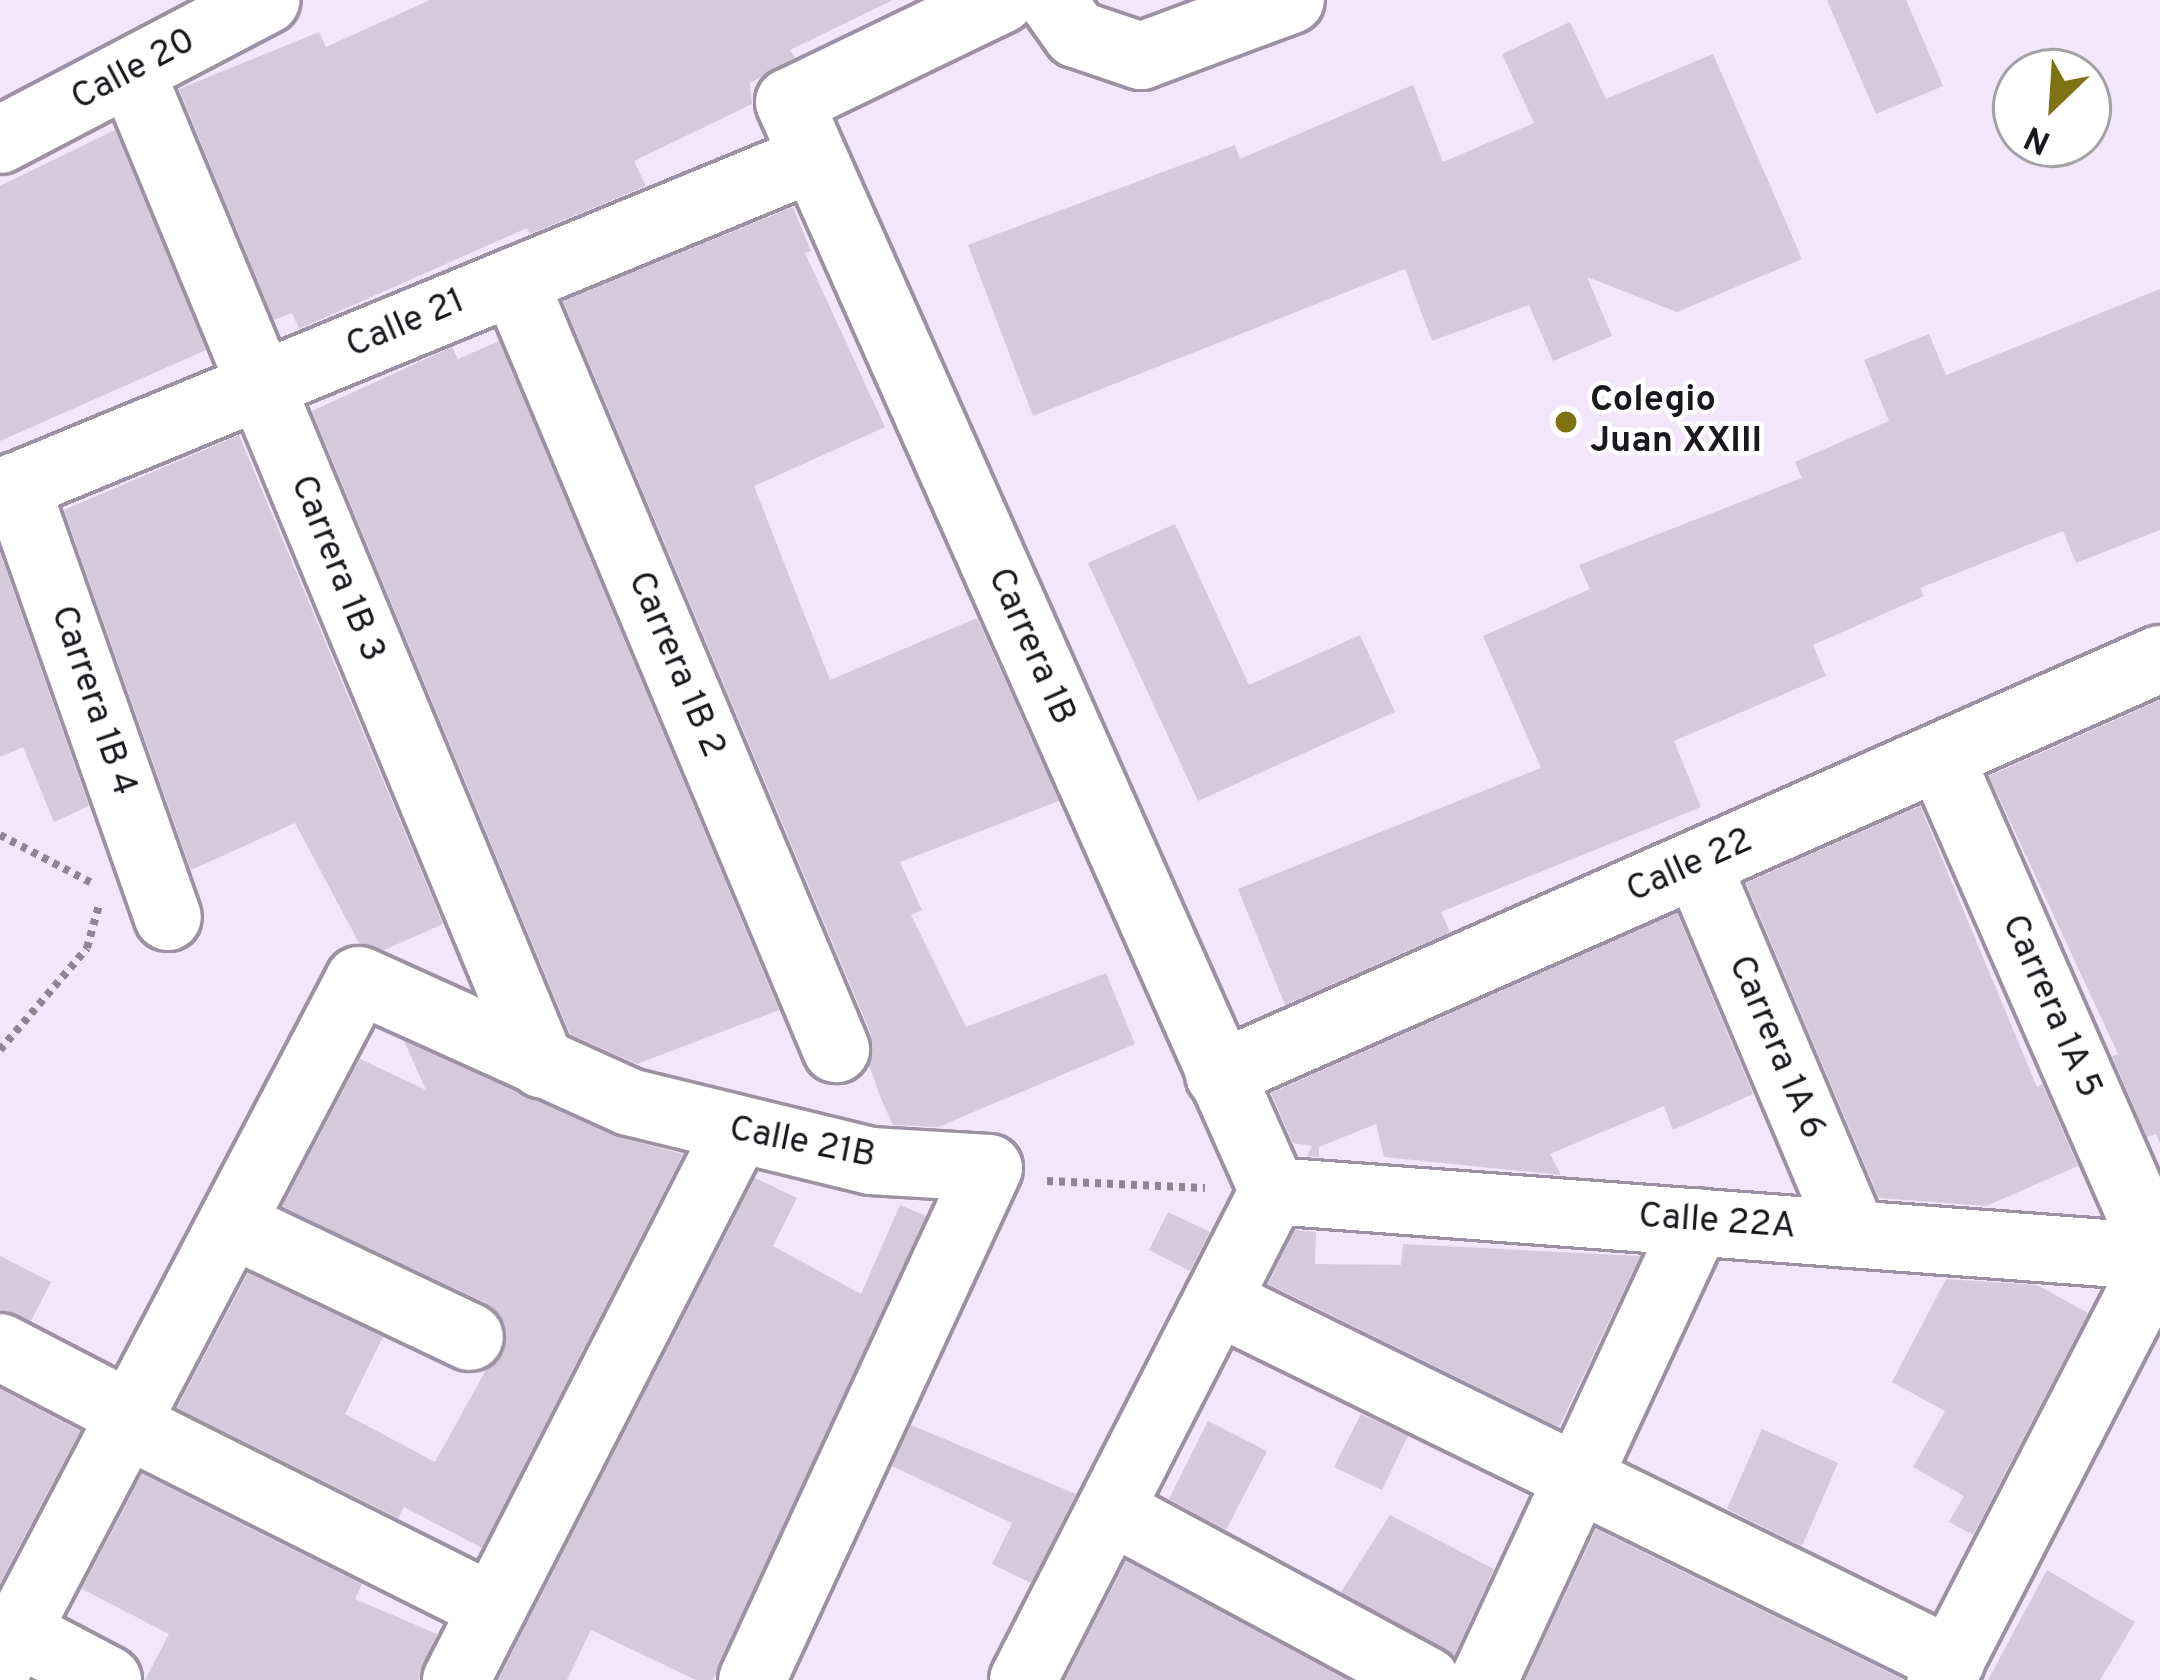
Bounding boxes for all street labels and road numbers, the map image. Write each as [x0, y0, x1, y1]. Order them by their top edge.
street label: Calle 20 [65, 20, 203, 122]
street label: Calle 21 [340, 281, 472, 369]
street label: Carrera 1B 3 [279, 470, 393, 668]
street label: Carrera 1B [976, 562, 1084, 732]
street label: Carrera 1B 2 [617, 566, 733, 764]
street label: Carrera 1B 4 [39, 600, 145, 802]
street label: Calle 22 [1620, 820, 1760, 914]
street label: Carrera 1A 5 [1990, 908, 2110, 1106]
street label: Carrera 1A 6 [1717, 949, 1833, 1147]
street label: Calle 21B [725, 1109, 879, 1179]
street label: Calle 22A [1637, 1196, 1797, 1250]

